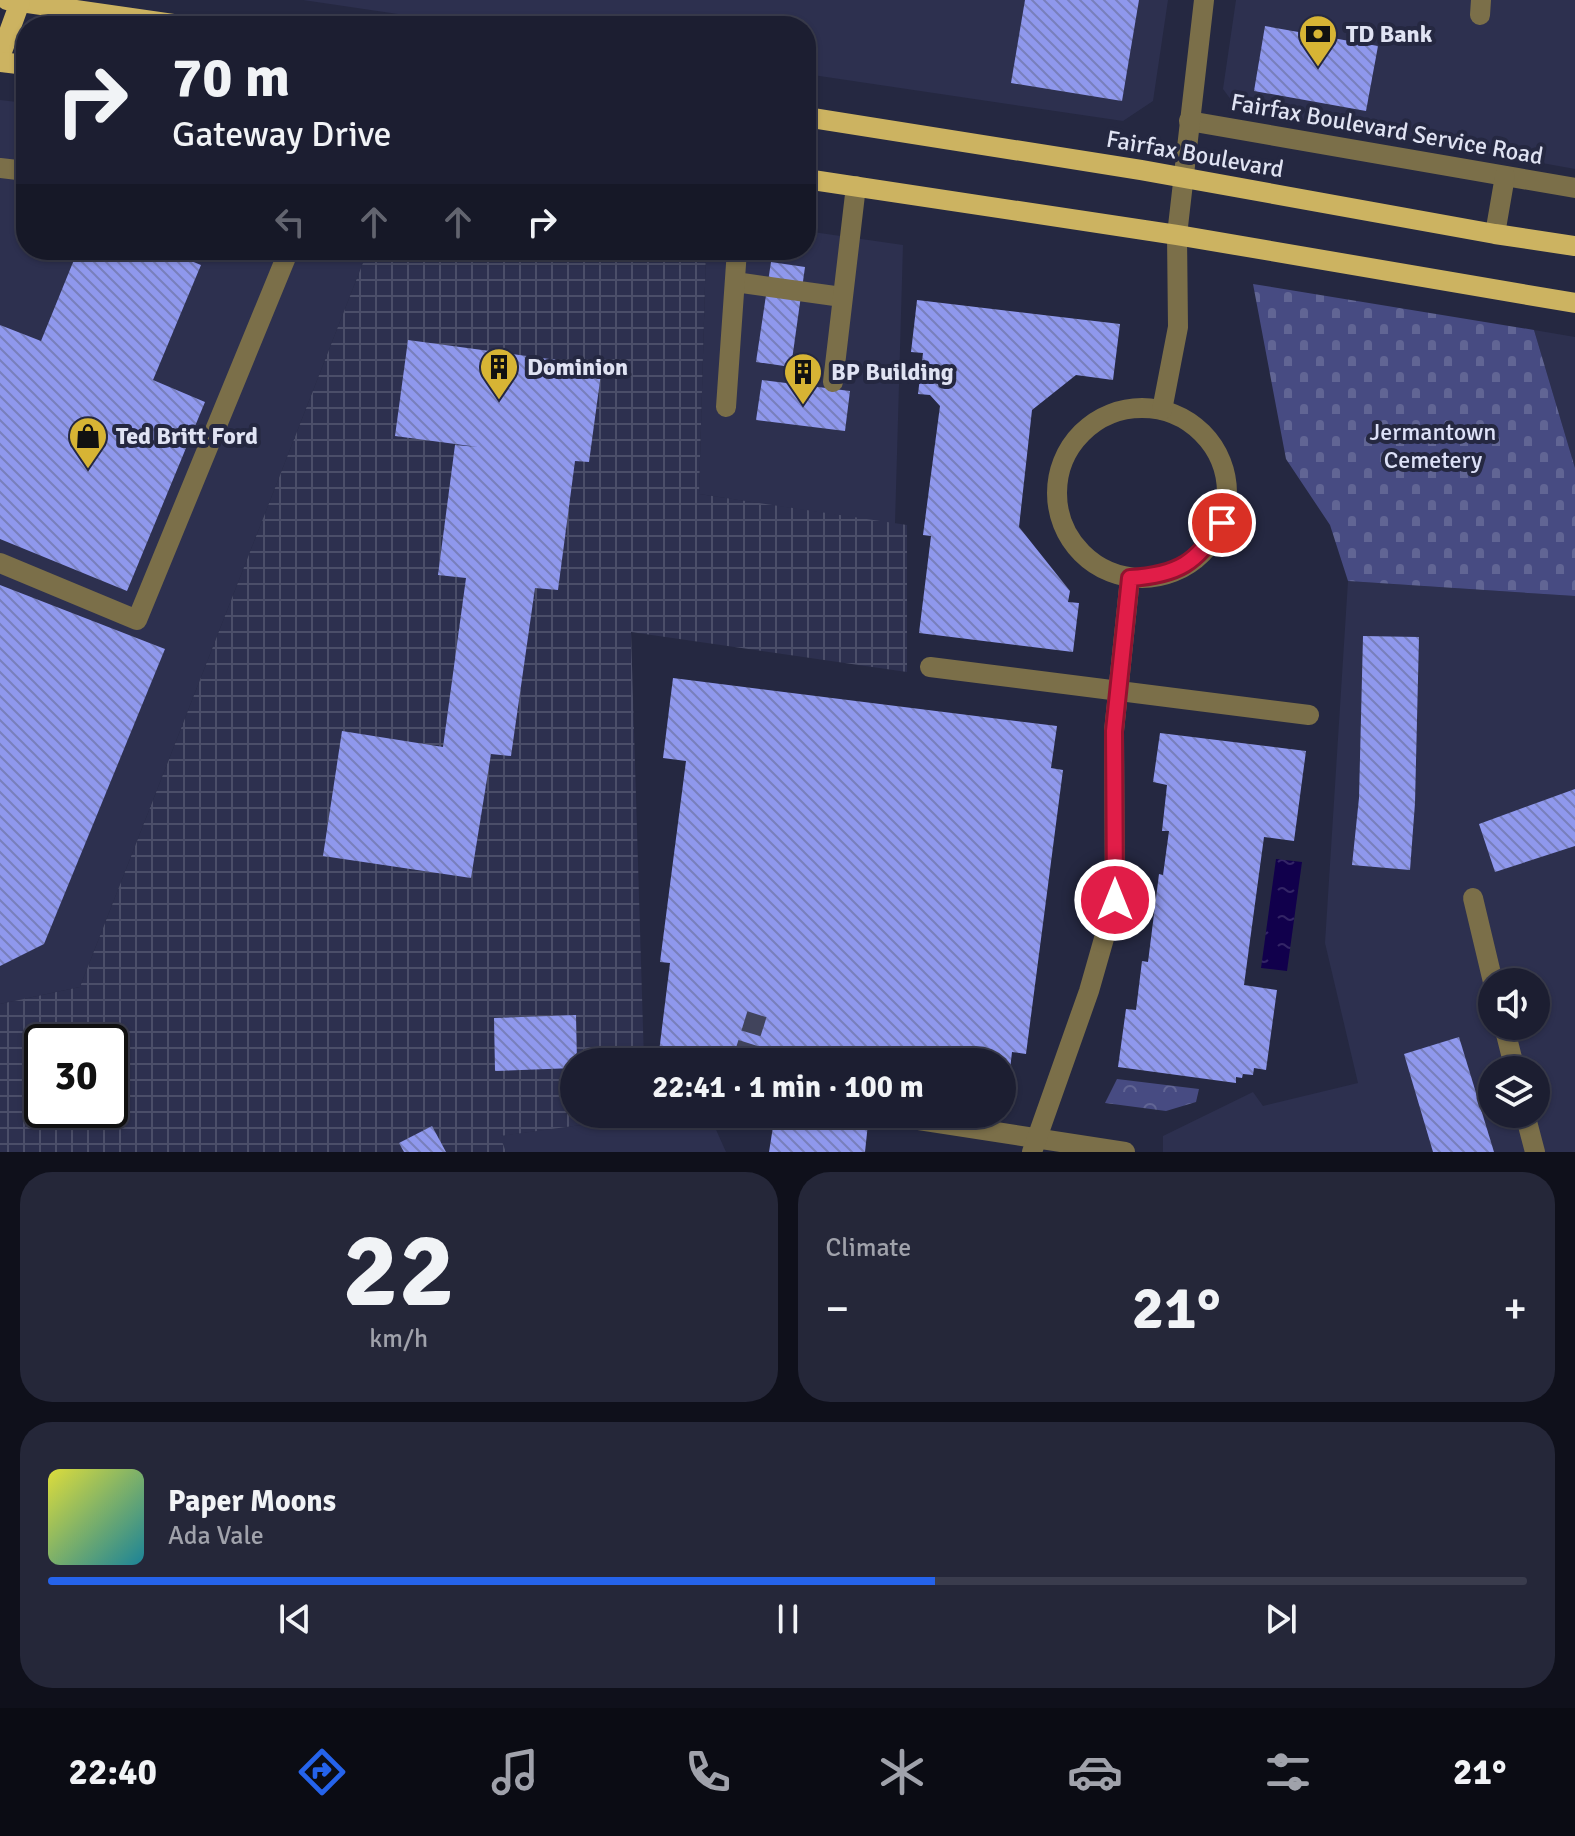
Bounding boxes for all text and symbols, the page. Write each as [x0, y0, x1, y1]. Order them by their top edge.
bank icon: TD Bank [1297, 13, 1339, 68]
place label: TD Bank [1346, 19, 1433, 49]
text: 70 m [172, 43, 290, 112]
icon: right [40, 48, 144, 152]
street label: Fairfax Boulevard Service Road [1228, 87, 1546, 171]
text: Gateway Drive [172, 112, 392, 157]
street label: Fairfax Boulevard [1104, 124, 1286, 184]
icon: left [268, 200, 312, 244]
icon: ahead [352, 200, 396, 244]
icon: ahead [436, 200, 480, 244]
icon: right [520, 200, 564, 244]
building icon: Dominion [478, 346, 520, 401]
building icon: BP Building [782, 351, 824, 406]
place label: Dominion [527, 352, 628, 382]
place label: BP Building [831, 357, 954, 387]
shop icon: Ted Britt Ford [67, 415, 109, 470]
park label: Jermantown Cemetery [1370, 417, 1496, 475]
place label: Ted Britt Ford [116, 421, 258, 451]
pin [1188, 489, 1256, 557]
icon: arrive [1200, 501, 1244, 545]
position arrow [1073, 858, 1157, 942]
map controls [1478, 968, 1550, 1128]
button: sound [1478, 968, 1550, 1040]
speed limit sign: 30 [24, 1024, 128, 1128]
button: layers [1478, 1056, 1550, 1128]
text: 22:41 · 1 min · 100 m [652, 1069, 924, 1106]
text: 22 [343, 1207, 455, 1335]
text: Climate [826, 1232, 911, 1264]
text: 21° [1132, 1272, 1221, 1346]
text: − [826, 1282, 849, 1336]
text: + [1503, 1282, 1527, 1336]
text: km/h [369, 1323, 428, 1355]
text: Paper Moons [168, 1483, 336, 1520]
text: Ada Vale [168, 1520, 264, 1552]
icon: previous [273, 1597, 317, 1641]
icon: pause [766, 1597, 810, 1641]
icon: next [1259, 1597, 1303, 1641]
icon: directions [294, 1744, 350, 1800]
icon: music [487, 1744, 543, 1800]
icon: phone [680, 1744, 736, 1800]
icon: climate [874, 1744, 930, 1800]
icon: car [1067, 1744, 1123, 1800]
icon: filters [1260, 1744, 1316, 1800]
text: 22:40 [69, 1750, 157, 1795]
text: 21° [1453, 1750, 1506, 1795]

